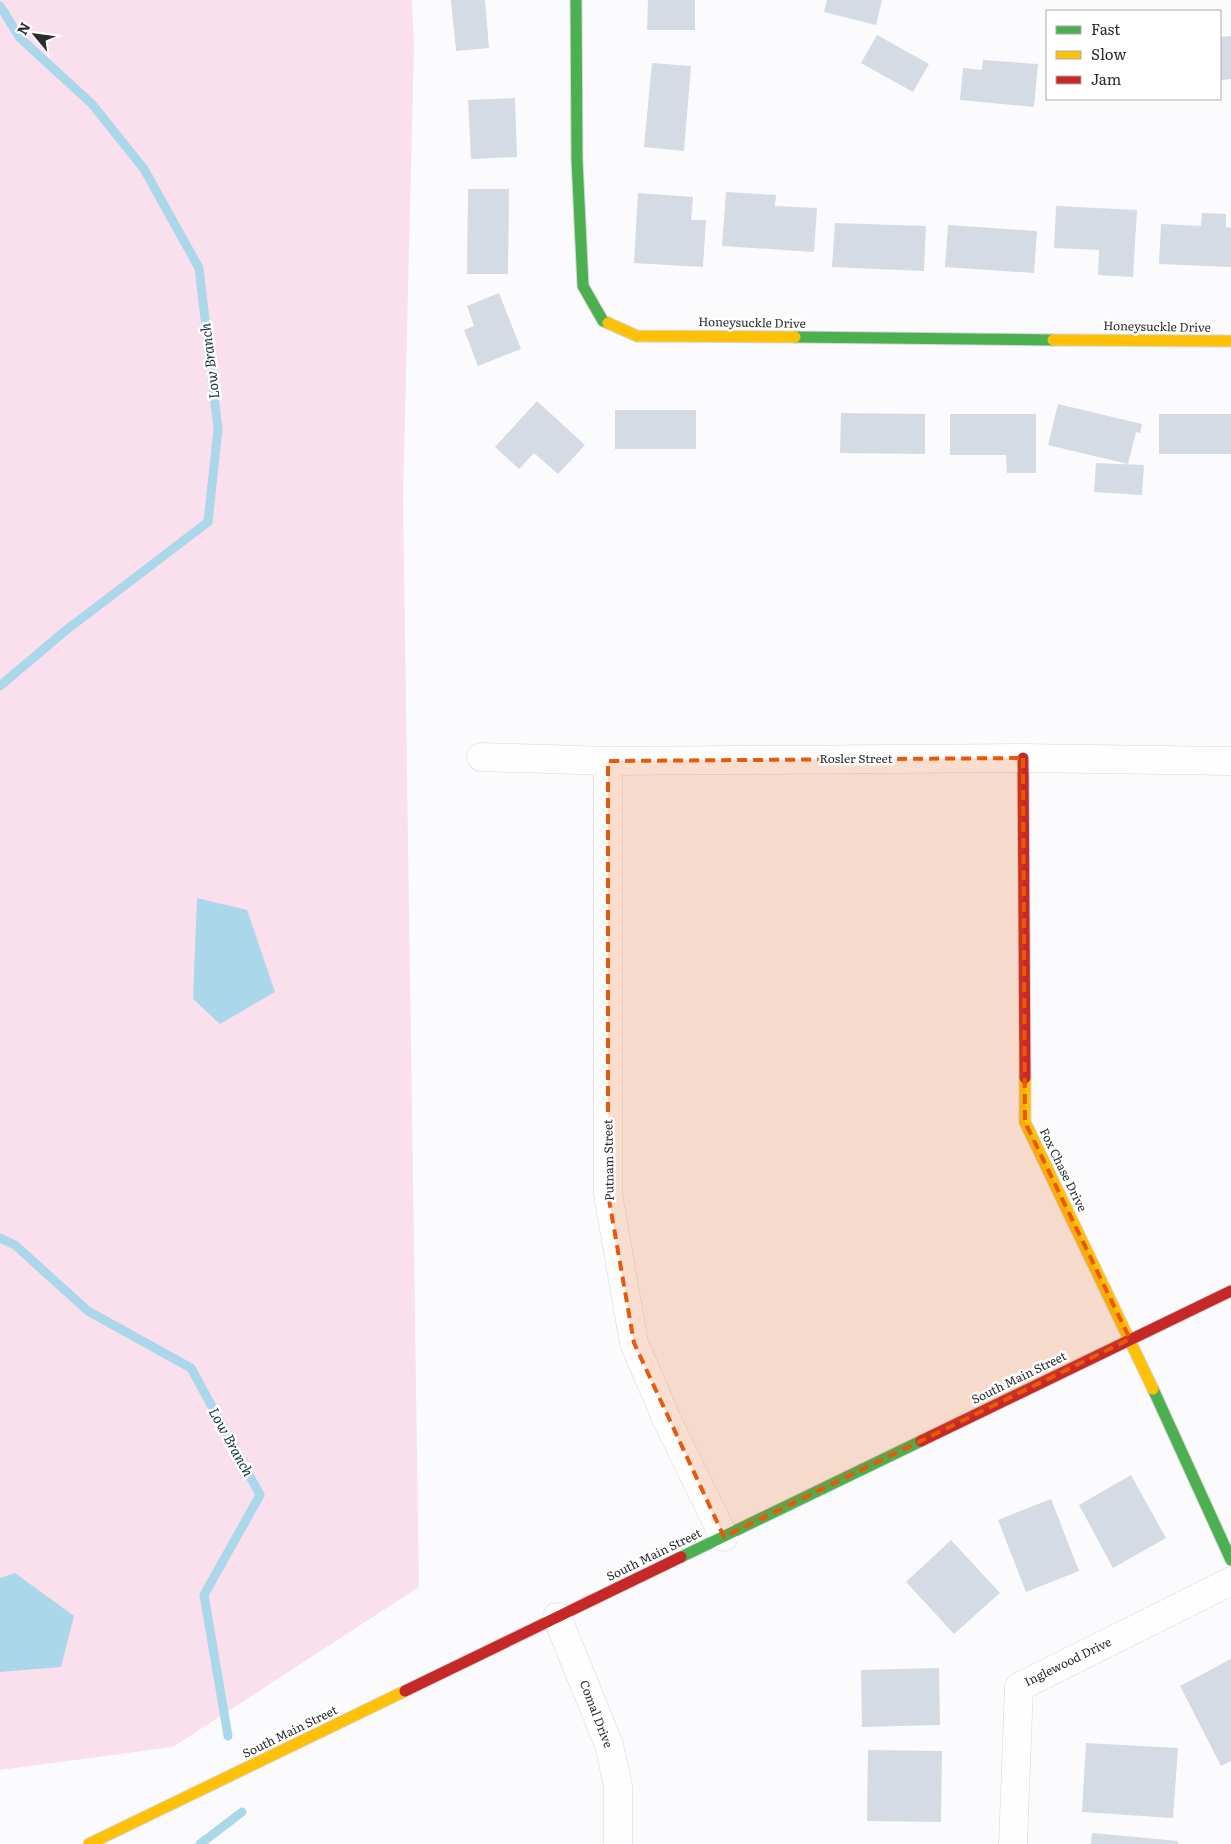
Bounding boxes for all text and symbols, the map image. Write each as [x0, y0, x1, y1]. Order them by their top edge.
north arrow [10, 10, 60, 60]
legend [1046, 10, 1221, 100]
text: Fast [1091, 17, 1120, 40]
text: N [11, 18, 34, 38]
text: Slow [1091, 42, 1126, 65]
text: Jam [1091, 67, 1122, 90]
street label: Honeysuckle Drive [698, 312, 806, 332]
street label: Honeysuckle Drive [1103, 316, 1211, 336]
water label: Low Branch [194, 321, 224, 400]
street label: Rosler Street [819, 749, 893, 767]
street label: Putnam Street [598, 1119, 618, 1201]
street label: Fox Chase Drive [1036, 1125, 1092, 1214]
street label: South Main Street [968, 1346, 1069, 1408]
water label: Low Branch [205, 1403, 259, 1480]
street label: South Main Street [603, 1523, 704, 1585]
street label: Inglewood Drive [1021, 1632, 1114, 1690]
street label: Comal Drive [576, 1677, 618, 1750]
street label: South Main Street [239, 1700, 340, 1762]

